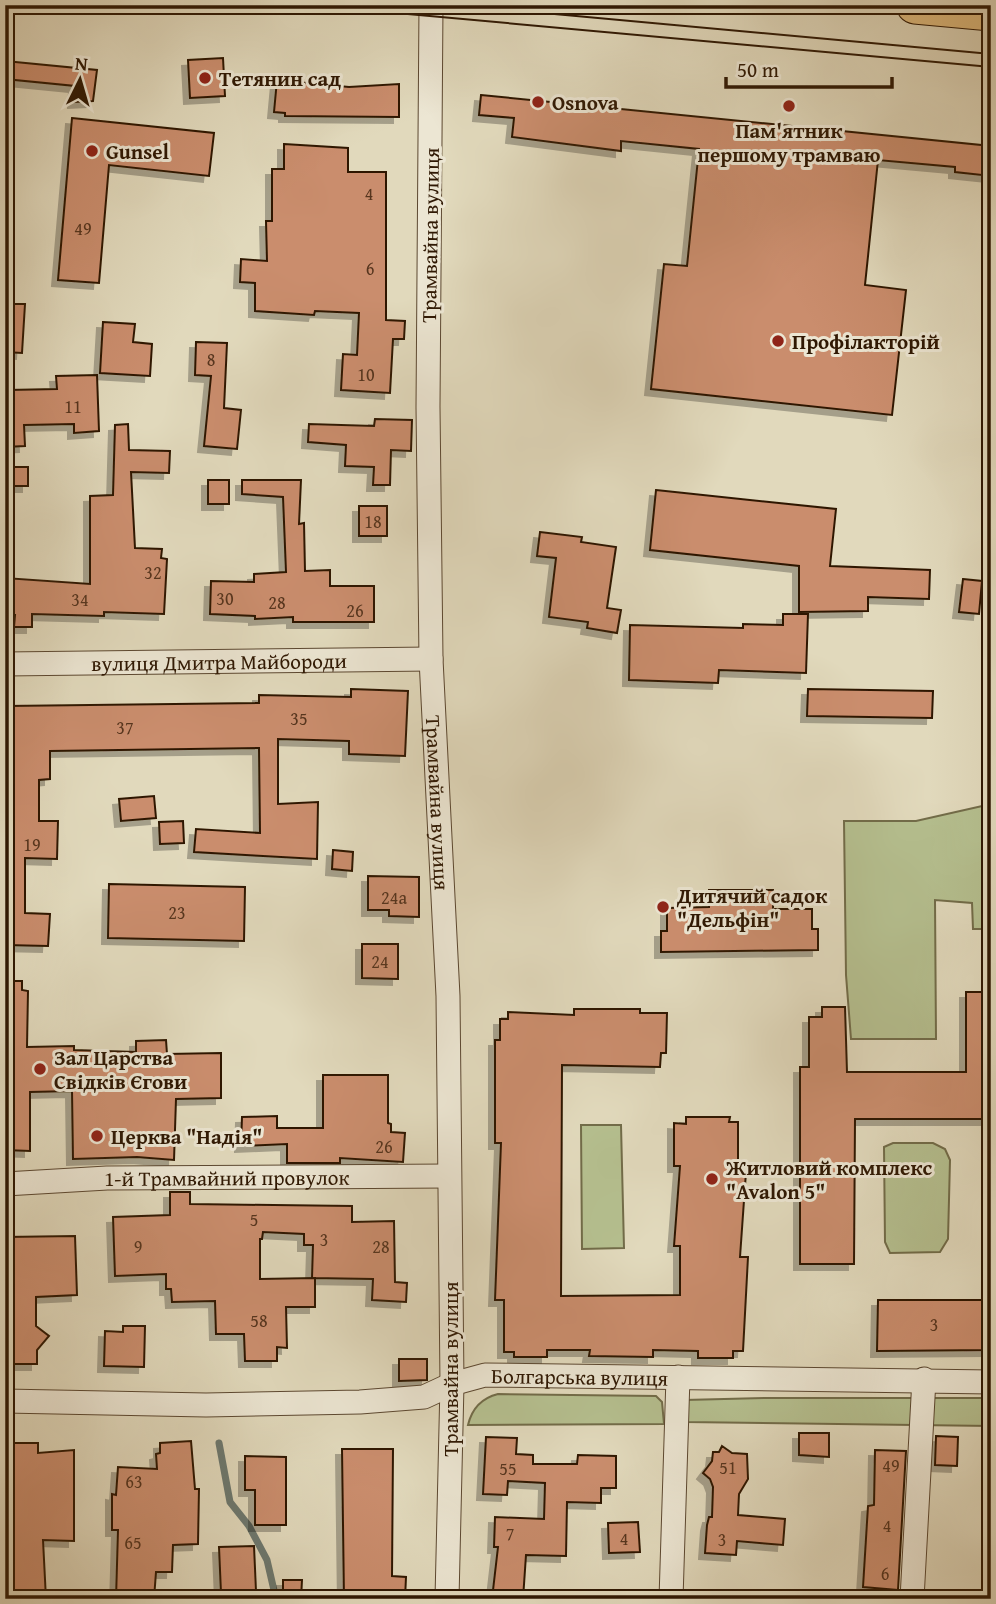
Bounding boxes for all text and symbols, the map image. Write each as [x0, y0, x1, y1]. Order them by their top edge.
north arrow [46, 46, 116, 116]
scale bar [726, 46, 893, 90]
text: N [74, 49, 89, 78]
text: 50 m [737, 54, 779, 85]
place label: Тетянин сад [219, 63, 341, 94]
marker: Тетянин сад [197, 70, 213, 86]
place label: Osnova [552, 87, 619, 118]
marker: Osnova [530, 94, 546, 110]
marker: Пам'ятник першому трамваю [781, 98, 797, 114]
place label: Пам'ятник першому трамваю [698, 115, 881, 170]
place label: Gunsel [106, 136, 170, 167]
marker: Gunsel [84, 143, 100, 159]
street label: Трамвайна вулиця [413, 147, 447, 323]
house number: 4 [365, 180, 373, 207]
house number: 49 [74, 215, 92, 242]
house number: 6 [366, 255, 374, 282]
place label: Профілакторій [792, 326, 940, 357]
marker: Профілакторій [770, 333, 786, 349]
house number: 8 [207, 346, 215, 373]
house number: 10 [357, 361, 375, 388]
house number: 11 [64, 393, 82, 420]
house number: 18 [364, 508, 382, 535]
house number: 32 [144, 559, 162, 586]
house number: 30 [216, 585, 234, 612]
house number: 34 [71, 586, 89, 613]
house number: 28 [268, 589, 286, 616]
house number: 26 [346, 597, 364, 624]
street label: вулиця Дмитра Майбороди [91, 644, 347, 678]
house number: 35 [290, 705, 308, 732]
house number: 37 [116, 714, 134, 741]
street label: Трамвайна вулиця [418, 714, 458, 891]
house number: 19 [23, 831, 41, 858]
place label: Дитячий садок "Дельфін" [676, 880, 828, 935]
house number: 24а [381, 884, 407, 911]
house number: 23 [168, 899, 186, 926]
marker: Дитячий садок "Дельфін" [655, 899, 671, 915]
house number: 24 [371, 948, 389, 975]
place label: Зал Царства Свідків Єгови [54, 1042, 187, 1097]
marker: Зал Царства Свідків Єгови [32, 1061, 48, 1077]
place label: Церква "Надія" [111, 1121, 262, 1152]
marker: Церква "Надія" [89, 1128, 105, 1144]
house number: 26 [375, 1133, 393, 1160]
place label: Житловий комплекс "Avalon 5" [725, 1152, 933, 1207]
street label: 1-й Трамвайний провулок [104, 1161, 350, 1194]
marker: Житловий комплекс "Avalon 5" [704, 1171, 720, 1187]
house number: 5 [250, 1206, 258, 1233]
house number: 3 [320, 1226, 328, 1253]
house number: 9 [134, 1233, 142, 1260]
house number: 28 [372, 1233, 390, 1260]
street label: Трамвайна вулиця [435, 1281, 466, 1457]
house number: 58 [250, 1307, 268, 1334]
house number: 3 [930, 1311, 938, 1338]
street label: Болгарська вулиця [491, 1360, 669, 1393]
house number: 49 [882, 1452, 900, 1479]
house number: 51 [719, 1454, 737, 1481]
house number: 55 [499, 1455, 517, 1482]
house number: 63 [125, 1468, 143, 1495]
house number: 4 [883, 1512, 891, 1539]
house number: 7 [506, 1520, 514, 1547]
house number: 4 [620, 1525, 628, 1552]
house number: 3 [718, 1526, 726, 1553]
house number: 65 [124, 1529, 142, 1556]
house number: 6 [881, 1560, 889, 1587]

